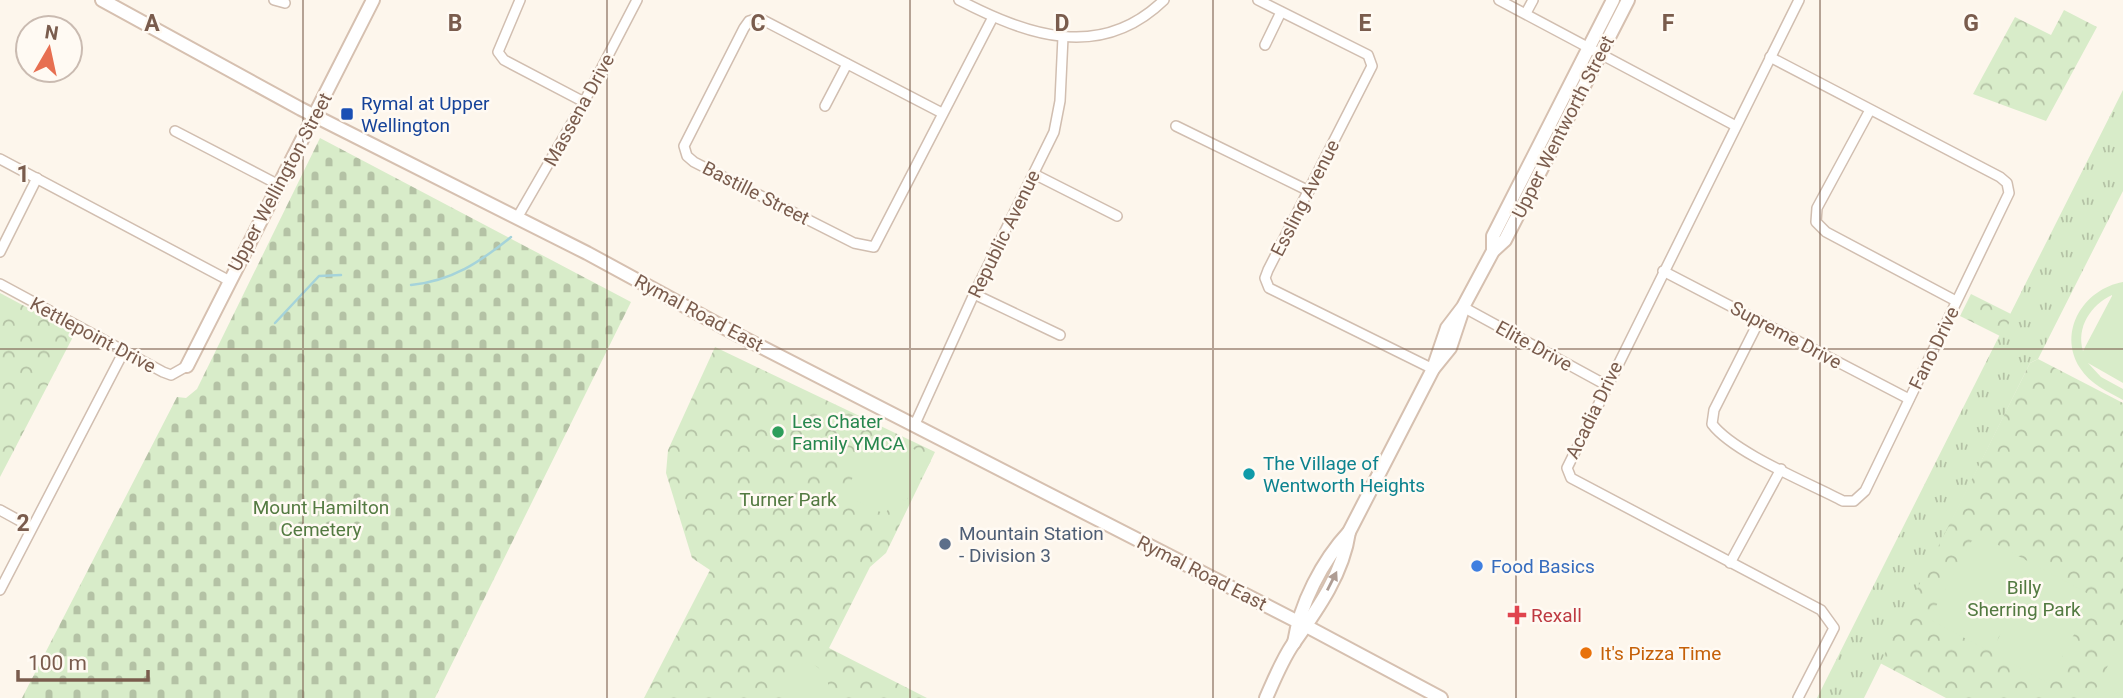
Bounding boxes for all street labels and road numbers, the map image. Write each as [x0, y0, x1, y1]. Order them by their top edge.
street label: Upper Wentworth Street [1507, 32, 1619, 222]
street label: Massena Drive [539, 50, 619, 170]
street label: Upper Wellington Street [223, 89, 337, 275]
street label: Essling Avenue [1266, 136, 1344, 260]
street label: Bastille Street [699, 156, 813, 230]
street label: Republic Avenue [963, 166, 1045, 302]
street label: Rymal Road East [631, 269, 767, 357]
street label: Kettlepoint Drive [26, 292, 160, 378]
street label: Supreme Drive [1726, 296, 1846, 374]
street label: Fano Drive [1904, 303, 1964, 393]
street label: Elite Drive [1492, 316, 1576, 376]
street label: Acadia Drive [1560, 357, 1628, 463]
street label: Rymal Road East [1133, 530, 1271, 616]

